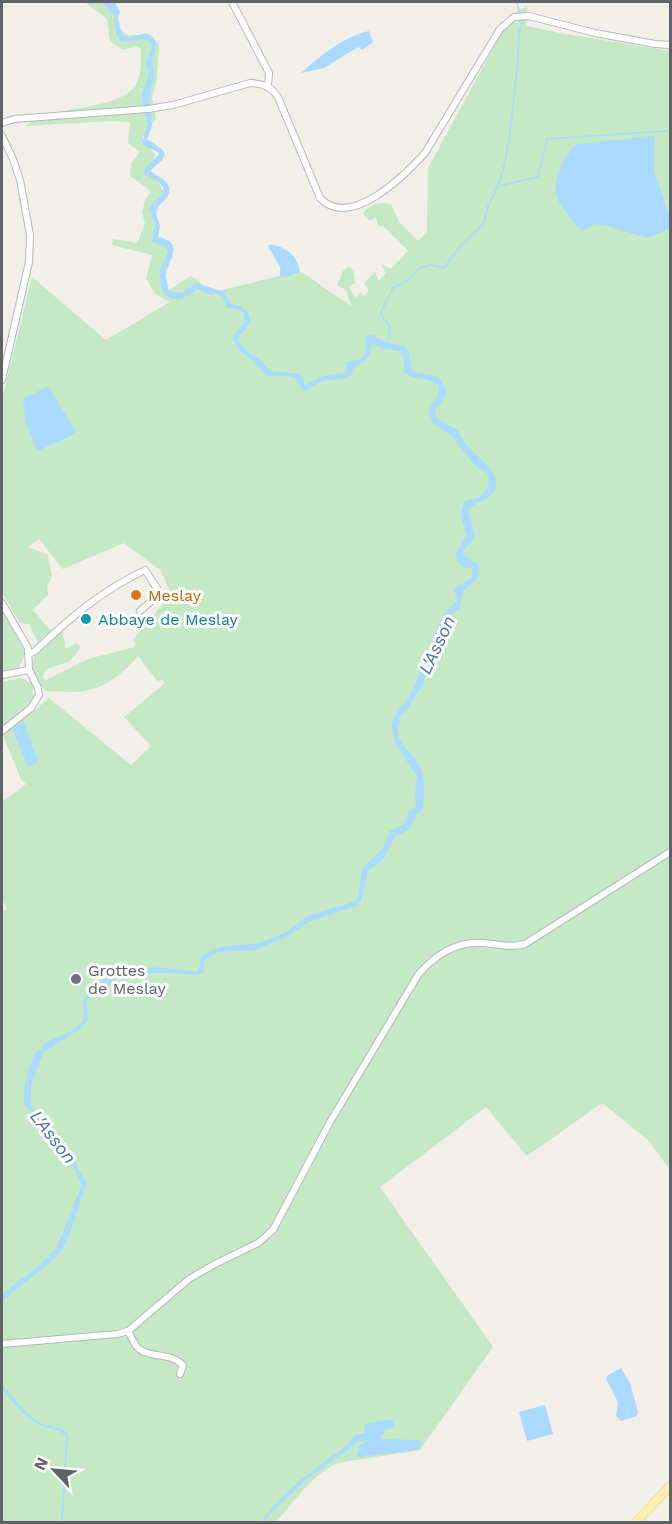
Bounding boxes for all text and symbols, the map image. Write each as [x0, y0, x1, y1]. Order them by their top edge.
place label: Meslay [148, 586, 202, 605]
marker: Meslay [129, 588, 143, 602]
place label: Abbaye de Meslay [98, 610, 239, 629]
marker: Abbaye de Meslay [79, 612, 93, 626]
water label: L'Asson [414, 612, 459, 677]
place label: Grottes de Meslay [88, 961, 166, 998]
marker: Grottes de Meslay [69, 972, 83, 986]
water label: L'Asson [26, 1106, 81, 1168]
north arrow [24, 1440, 84, 1500]
text: N [30, 1454, 52, 1473]

